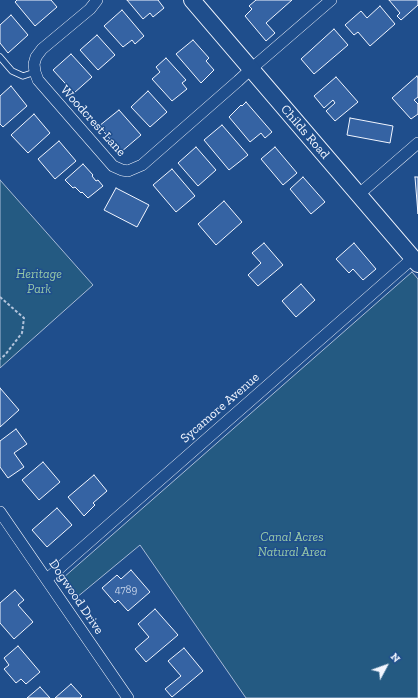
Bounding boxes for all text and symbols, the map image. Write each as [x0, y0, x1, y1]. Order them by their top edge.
street label: Woodcrest Lane [57, 82, 129, 160]
street label: Childs Road [277, 102, 333, 162]
park label: Heritage Park [16, 266, 62, 297]
street label: Sycamore Avenue [177, 370, 263, 446]
park label: Canal Acres Natural Area [258, 529, 326, 560]
street label: Dogwood Drive [45, 557, 107, 637]
house number: 4789 [115, 583, 137, 597]
north arrow [366, 646, 406, 686]
text: N [388, 650, 403, 665]

